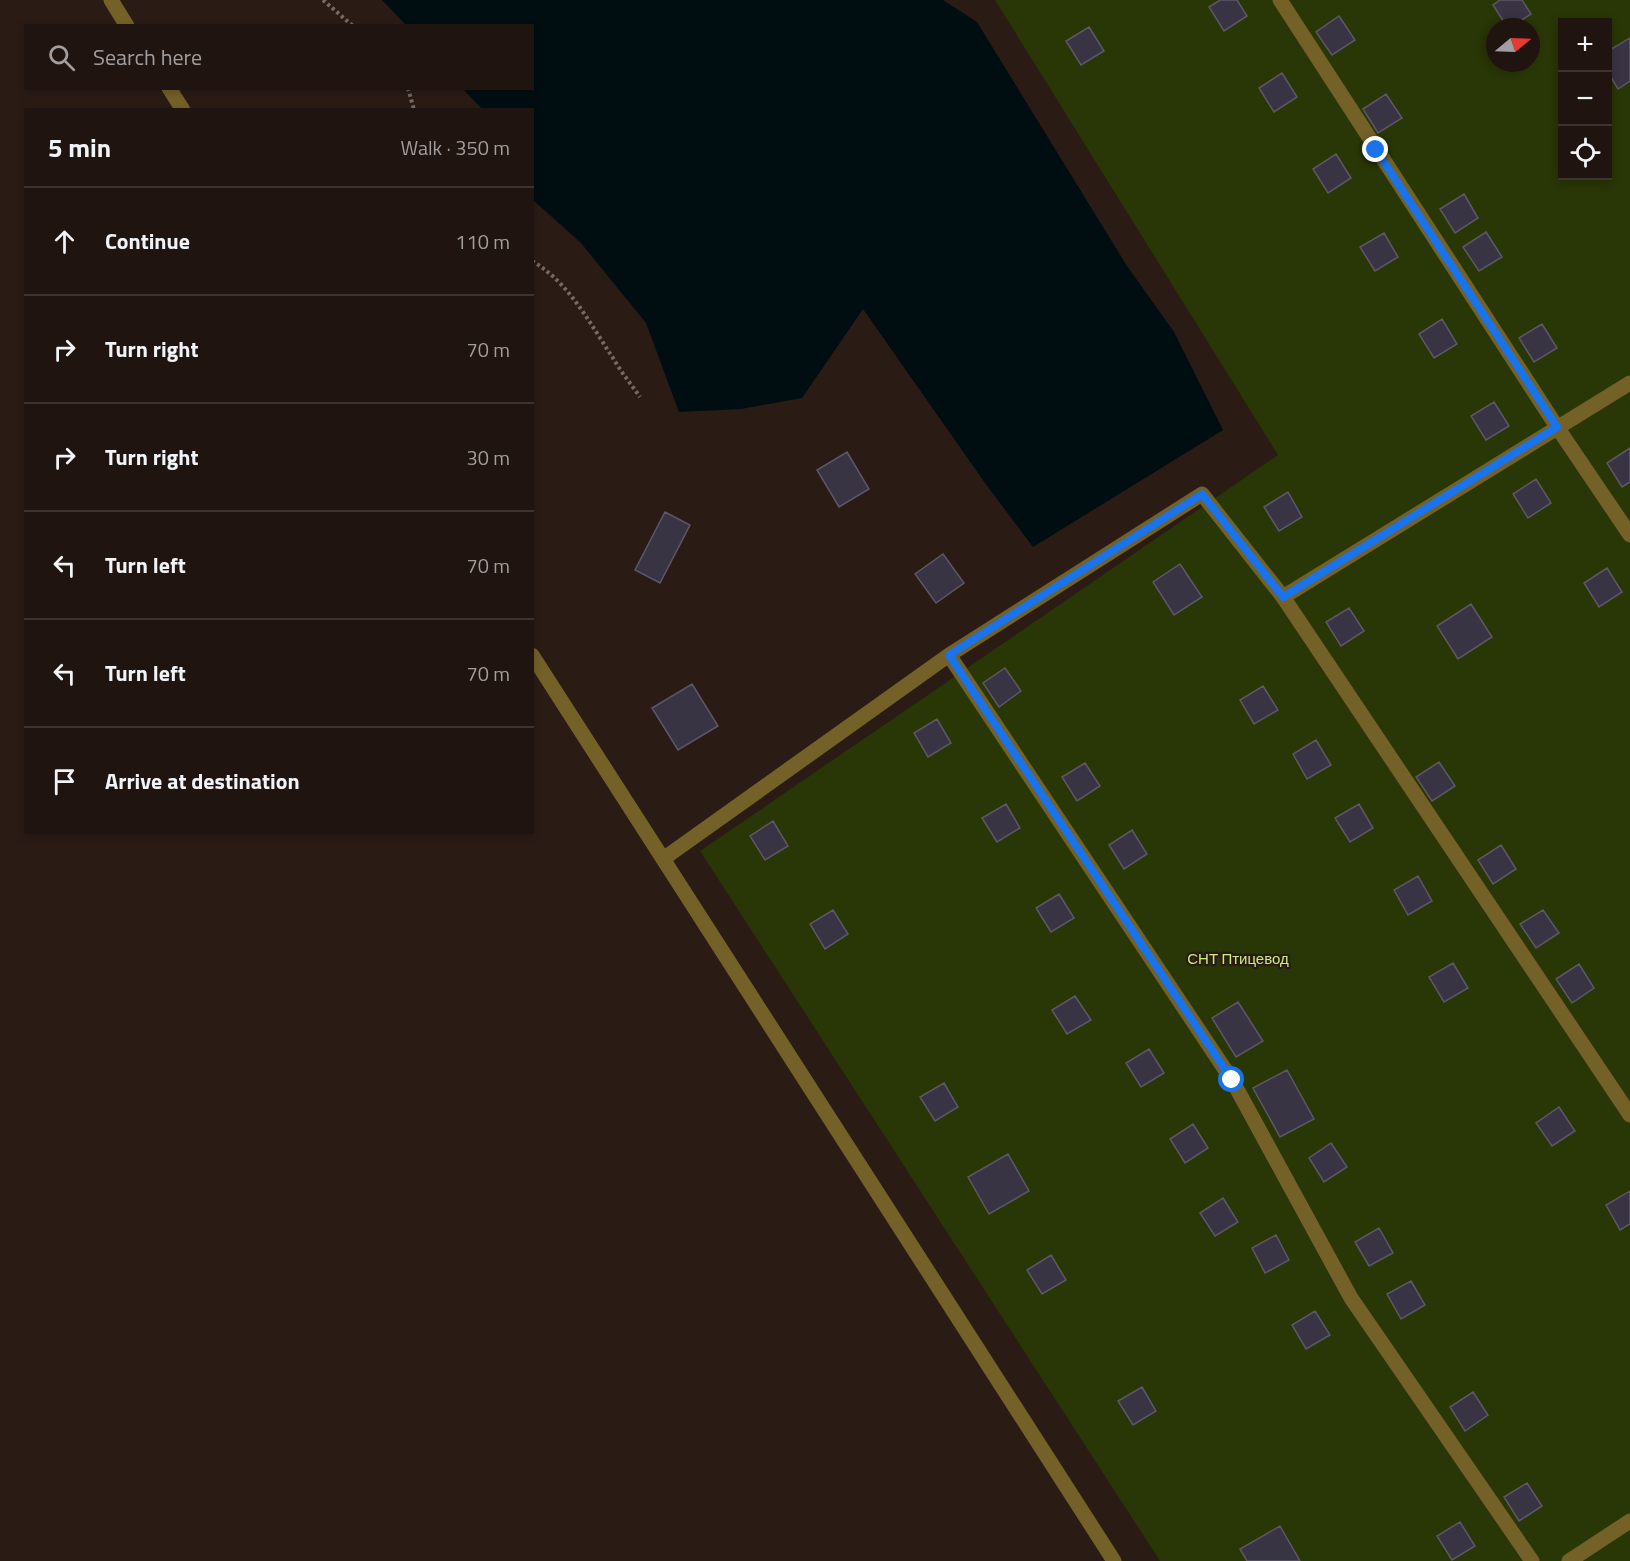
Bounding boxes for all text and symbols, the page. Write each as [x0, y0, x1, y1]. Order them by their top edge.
north arrow [1486, 18, 1540, 72]
map controls [1558, 18, 1612, 180]
button: + [1558, 18, 1612, 72]
search box [24, 24, 534, 90]
text: Search here [93, 40, 202, 74]
icon: search [45, 41, 78, 74]
button: − [1558, 72, 1612, 126]
button: locate [1558, 126, 1612, 180]
text: 5 min [48, 128, 111, 167]
text: Walk · 350 m [401, 132, 510, 163]
route end [1362, 136, 1388, 162]
text: Continue [105, 224, 190, 258]
icon: ahead [48, 225, 81, 258]
text: 110 m [455, 226, 510, 257]
text: Turn right [105, 332, 199, 366]
icon: right [48, 333, 81, 366]
text: 70 m [466, 334, 510, 365]
text: Turn right [105, 440, 199, 474]
icon: right [48, 441, 81, 474]
text: 30 m [466, 442, 510, 473]
text: Turn left [105, 548, 186, 582]
icon: left [48, 549, 81, 582]
text: 70 m [466, 550, 510, 581]
text: Turn left [105, 656, 186, 690]
icon: left [48, 657, 81, 690]
text: 70 m [466, 658, 510, 689]
text: Arrive at destination [105, 764, 300, 798]
icon: arrive [48, 765, 81, 798]
park label: СНТ Птицевод [1187, 947, 1289, 970]
route start [1218, 1066, 1244, 1092]

